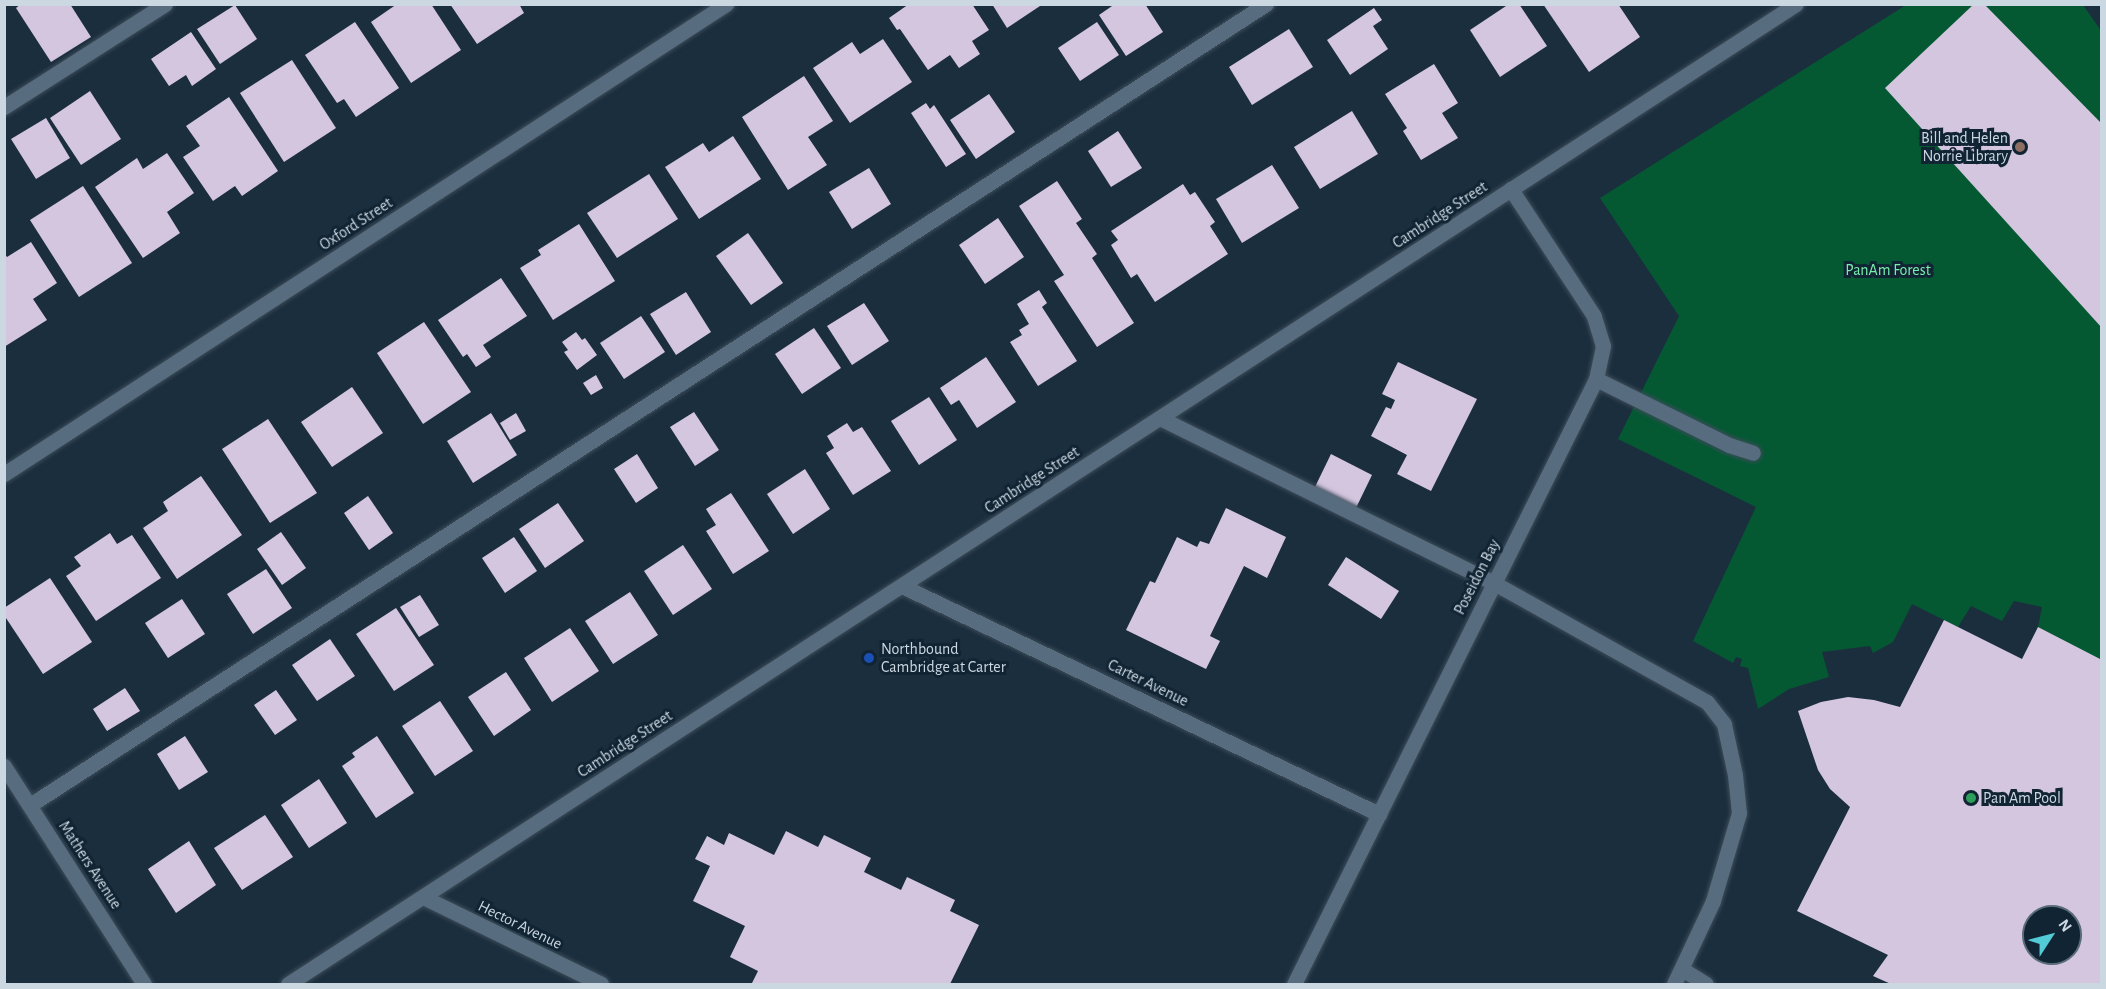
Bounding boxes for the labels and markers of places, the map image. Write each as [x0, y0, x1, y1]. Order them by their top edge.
place label: Bill and Helen Norrie Library [1921, 128, 2008, 166]
marker: Bill and Helen Norrie Library [2013, 140, 2027, 154]
place label: Northbound Cambridge at Carter [881, 639, 1006, 677]
marker: Northbound Cambridge at Carter [862, 651, 876, 665]
place label: Pan Am Pool [1983, 788, 2061, 808]
marker: Pan Am Pool [1964, 791, 1978, 805]

